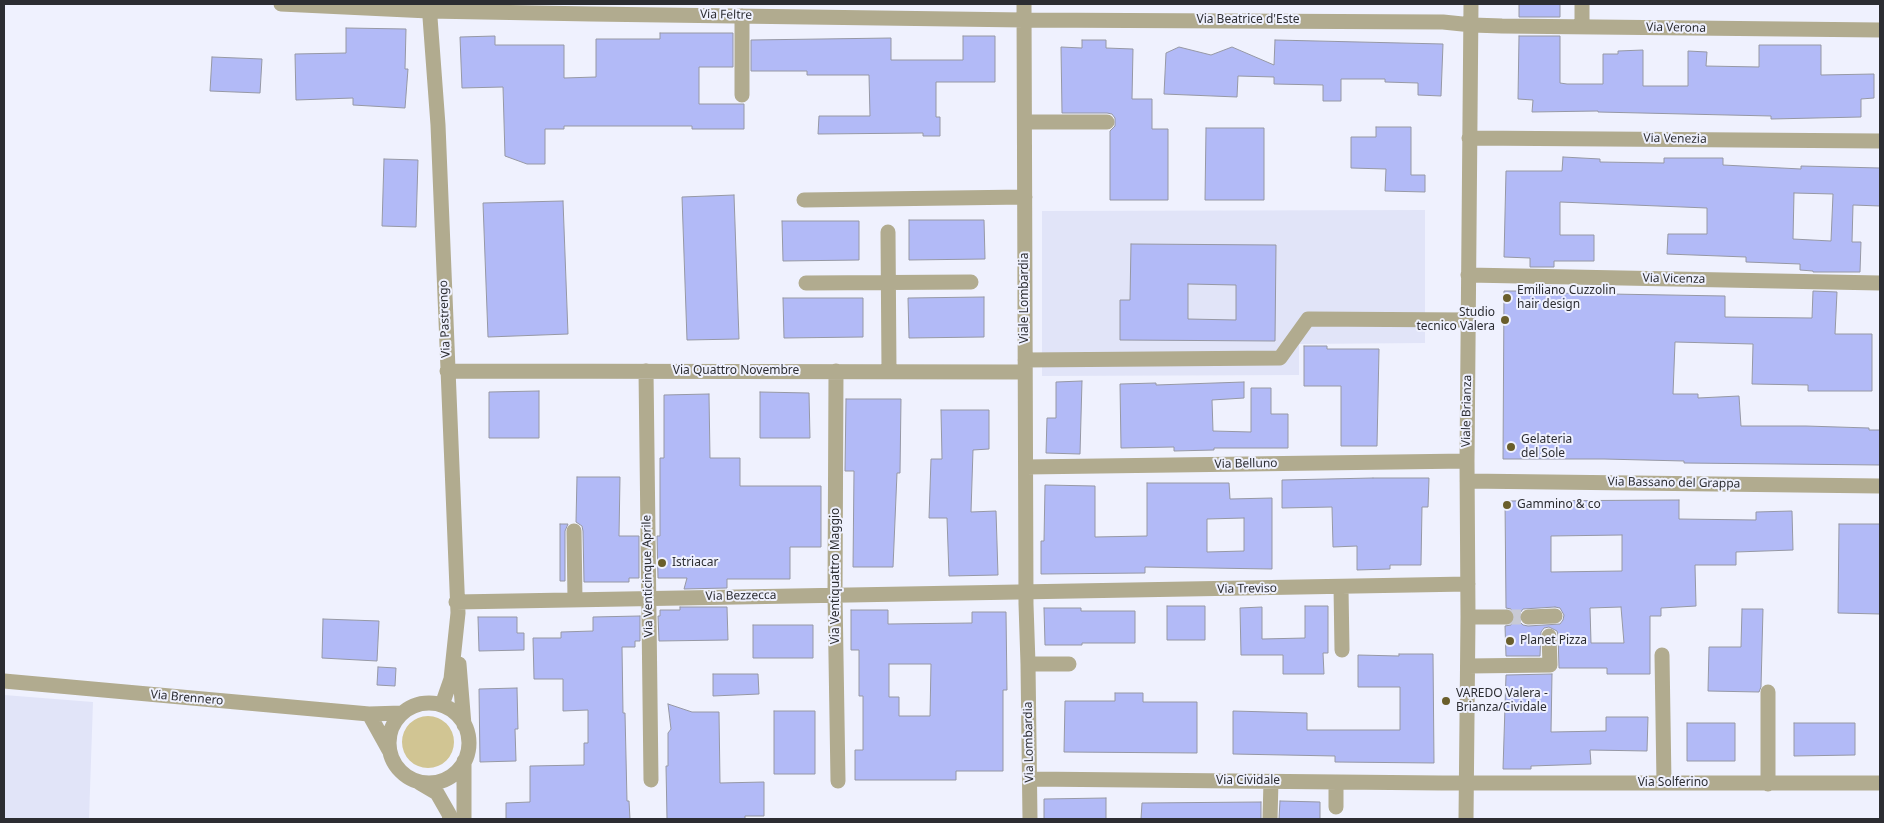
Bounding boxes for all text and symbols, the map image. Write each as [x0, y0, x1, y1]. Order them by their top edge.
street label: Via Feltre [700, 7, 752, 23]
street label: Via Beatrice d'Este [1196, 13, 1300, 27]
street label: Via Verona [1646, 20, 1706, 36]
street label: Via Venezia [1643, 131, 1707, 147]
street label: Viale Lombardia [1018, 253, 1032, 343]
street label: Via Vicenza [1642, 271, 1706, 287]
street label: Via Pastrengo [436, 280, 454, 358]
place label: Emiliano Cuzzolin hair design [1517, 284, 1616, 312]
marker: Emiliano Cuzzolin hair design [1501, 292, 1513, 304]
place label: Studio tecnico Valera [1416, 306, 1495, 334]
marker: Studio tecnico Valera [1499, 314, 1511, 326]
street label: Via Quattro Novembre [673, 364, 799, 378]
street label: Viale Brianza [1459, 375, 1475, 447]
place label: Gelateria del Sole [1521, 433, 1572, 461]
marker: Gelateria del Sole [1505, 441, 1517, 453]
street label: Via Belluno [1214, 456, 1278, 472]
street label: Via Bassano del Grappa [1608, 475, 1740, 491]
place label: Gammino & co [1517, 498, 1601, 512]
marker: Gammino & co [1501, 499, 1513, 511]
street label: Via Ventiquattro Maggio [829, 508, 843, 644]
street label: Via Venticinque Aprile [640, 515, 656, 637]
place label: Istriacar [672, 556, 718, 570]
marker: Istriacar [656, 557, 668, 569]
street label: Via Treviso [1217, 581, 1277, 597]
street label: Via Bezzecca [705, 588, 777, 604]
place label: Planet Pizza [1520, 634, 1587, 648]
marker: Planet Pizza [1504, 635, 1516, 647]
place label: VAREDO Valera - Brianza/Cividale [1456, 687, 1548, 715]
street label: Via Brennero [150, 688, 224, 708]
marker: VAREDO Valera - Brianza/Cividale [1440, 695, 1452, 707]
street label: Via Lombardia [1021, 701, 1037, 783]
street label: Via Cividale [1216, 774, 1280, 788]
street label: Via Solferino [1638, 776, 1708, 790]

